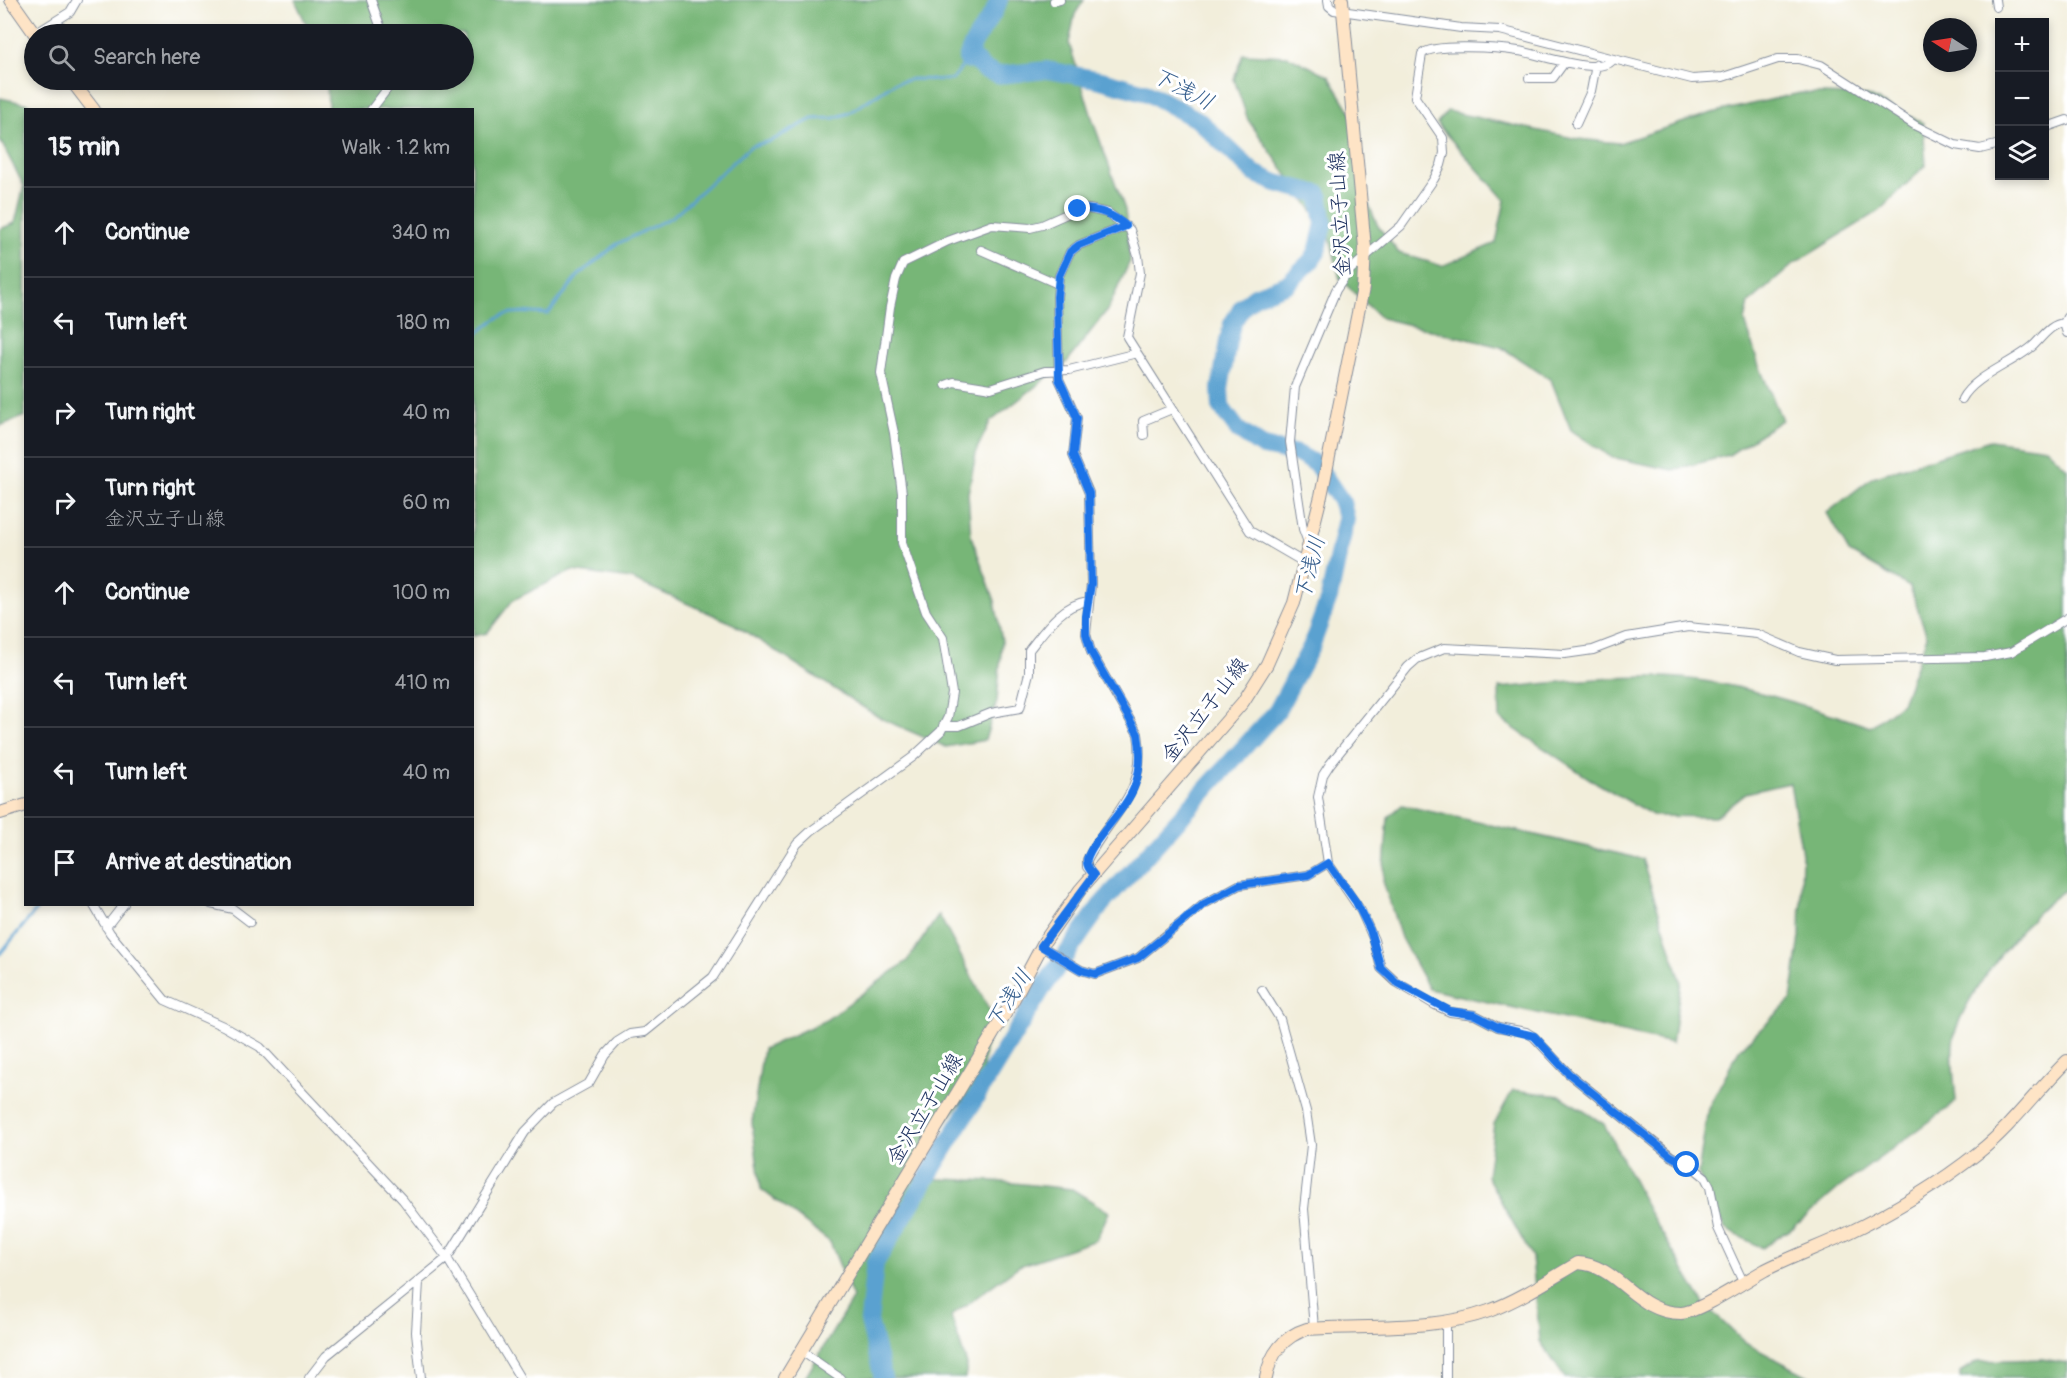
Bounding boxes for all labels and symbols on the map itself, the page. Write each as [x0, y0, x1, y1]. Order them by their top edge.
north arrow [1923, 18, 1977, 72]
water label: 下浅川 [1147, 61, 1219, 117]
street label: 金沢立子山線 [1323, 150, 1357, 278]
route end [1064, 195, 1090, 221]
water label: 下浅川 [1288, 533, 1332, 603]
street label: 金沢立子山線 [1156, 652, 1254, 768]
water label: 下浅川 [980, 964, 1038, 1034]
street label: 金沢立子山線 [881, 1048, 969, 1170]
route start [1673, 1151, 1699, 1177]

